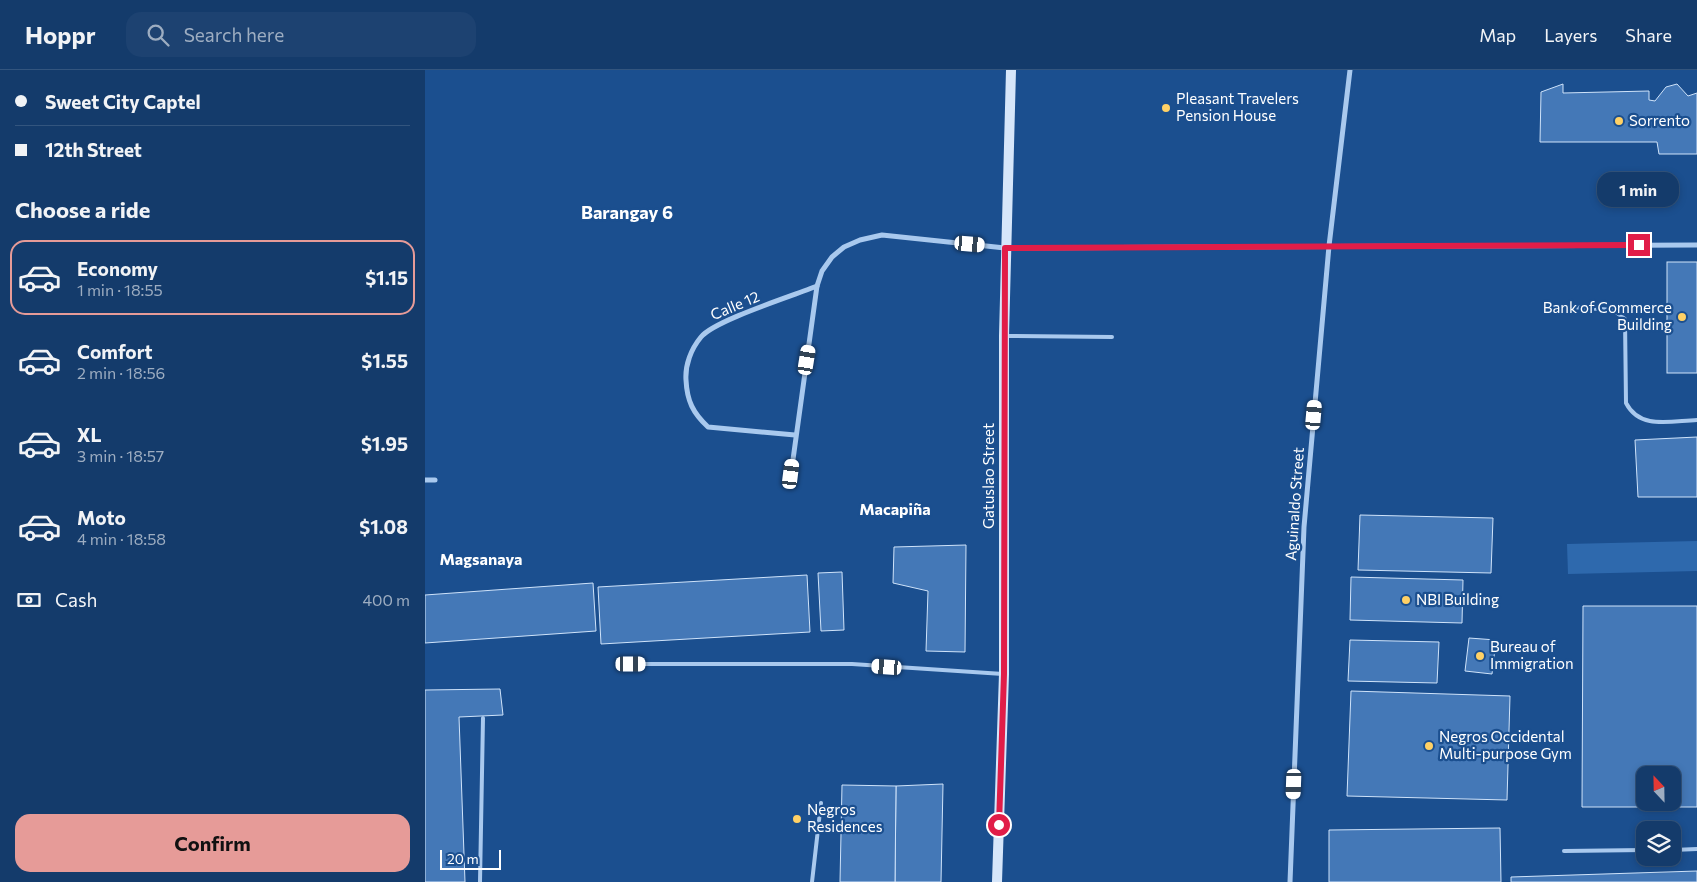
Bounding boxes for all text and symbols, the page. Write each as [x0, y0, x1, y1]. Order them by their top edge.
search box [126, 12, 476, 57]
text: Hoppr [25, 20, 96, 49]
icon: search [144, 21, 172, 49]
text: Search here [184, 23, 284, 46]
text: Map [1479, 24, 1516, 46]
text: Layers [1544, 24, 1597, 46]
text: Share [1625, 24, 1672, 46]
place label: Pleasant Travelers Pension House [1176, 89, 1299, 124]
text: Sweet City Captel [45, 90, 201, 113]
marker: Pleasant Travelers Pension House [1160, 102, 1172, 114]
place label: Sorrento [1629, 111, 1690, 129]
marker: Sorrento [1613, 115, 1625, 127]
text: 12th Street [45, 138, 142, 161]
callout: 1 min [1598, 172, 1680, 208]
text: 1 min [1619, 180, 1657, 199]
text: Choose a ride [15, 196, 150, 223]
district label: Barangay 6 [581, 201, 673, 223]
route end [1628, 234, 1650, 256]
car [954, 235, 985, 253]
icon: car [17, 255, 62, 300]
text: Economy [77, 257, 158, 280]
text: $1.15 [365, 266, 408, 289]
text: 1 min · 18:55 [77, 280, 163, 299]
street label: Calle 12 [707, 287, 762, 323]
place label: Bank of Commerce Building [1543, 298, 1672, 333]
marker: Bank of Commerce Building [1676, 311, 1688, 323]
icon: car [17, 338, 62, 383]
text: Comfort [77, 340, 153, 363]
car [797, 344, 816, 376]
text: $1.55 [361, 349, 408, 372]
text: 2 min · 18:56 [77, 363, 165, 382]
car [1305, 399, 1322, 431]
icon: car [17, 421, 62, 466]
text: XL [77, 423, 102, 446]
street label: Gatuslao Street [979, 423, 997, 529]
text: $1.95 [361, 432, 408, 455]
text: 3 min · 18:57 [77, 446, 164, 465]
street label: Aguinaldo Street [1281, 447, 1307, 561]
car [781, 458, 800, 490]
district label: Macapiña [859, 499, 931, 518]
icon: car [17, 504, 62, 549]
text: Moto [77, 506, 126, 529]
text: $1.08 [359, 515, 408, 538]
text: 4 min · 18:58 [77, 529, 166, 548]
district label: Magsanaya [440, 549, 522, 568]
icon: cash [15, 586, 43, 614]
text: Cash [55, 588, 97, 611]
text: 400 m [362, 590, 410, 609]
place label: NBI Building [1416, 590, 1499, 608]
marker: NBI Building [1400, 594, 1412, 606]
place label: Bureau of Immigration [1490, 637, 1574, 672]
marker: Bureau of Immigration [1474, 650, 1486, 662]
car [616, 657, 646, 672]
car [871, 658, 902, 676]
place label: Negros Occidental Multi-purpose Gym [1439, 727, 1572, 762]
marker: Negros Occidental Multi-purpose Gym [1423, 740, 1435, 752]
north arrow [1636, 766, 1681, 811]
map controls [1636, 766, 1681, 866]
car [1285, 769, 1302, 799]
place label: Negros Residences [807, 800, 883, 835]
marker: Negros Residences [791, 813, 803, 825]
button: Confirm [15, 814, 410, 872]
route start [988, 814, 1010, 836]
button: layers [1636, 821, 1681, 866]
scale bar [440, 847, 501, 870]
text: 20 m [447, 850, 479, 867]

